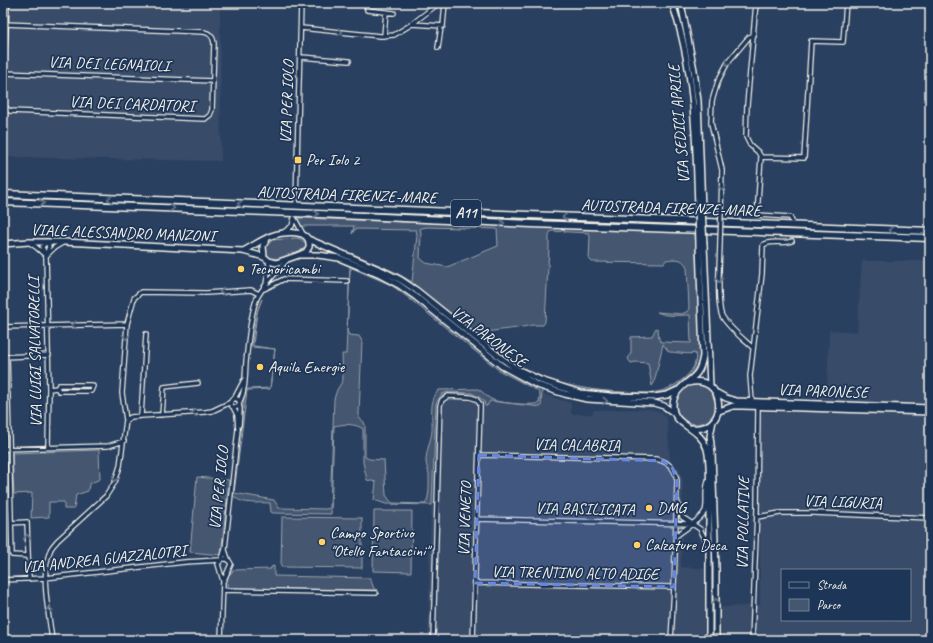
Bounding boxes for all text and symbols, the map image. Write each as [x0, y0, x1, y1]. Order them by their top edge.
one-way arrow [337, 27, 343, 36]
street label: VIA DEI LEGNAIOLI [48, 52, 173, 76]
street label: VIA PER IOLO [276, 58, 299, 144]
one-way arrow [725, 59, 733, 66]
street label: VIA SEDICI APRILE [664, 61, 694, 184]
street label: VIA DEI CARDATORI [69, 92, 198, 116]
place label: Per Iolo 2 [306, 150, 361, 170]
marker: Per Iolo 2 [293, 155, 303, 165]
street label: AUTOSTRADA FIRENZE-MARE [257, 182, 439, 208]
one-way arrow [718, 185, 726, 191]
one-way arrow [107, 194, 113, 203]
street label: AUTOSTRADA FIRENZE-MARE [581, 195, 763, 221]
one-way arrow [39, 199, 45, 208]
one-way arrow [237, 200, 243, 208]
road number: A11 [451, 200, 481, 226]
one-way arrow [169, 204, 175, 212]
one-way arrow [313, 209, 319, 218]
one-way arrow [562, 213, 568, 221]
one-way arrow [499, 219, 505, 227]
street label: VIALE ALESSANDRO MANZONI [31, 220, 219, 246]
one-way arrow [888, 226, 894, 234]
place label: Tecnoricambi [249, 259, 322, 279]
marker: Tecnoricambi [236, 264, 246, 274]
street label: VIA LUIGI SALVATORELLI [24, 273, 46, 428]
one-way arrow [715, 277, 723, 283]
one-way arrow [219, 287, 225, 296]
street label: VIA PARONESE [447, 302, 533, 373]
one-way arrow [71, 321, 77, 329]
one-way arrow [122, 334, 130, 340]
place label: Aquila Energie [268, 357, 346, 377]
marker: Aquila Energie [255, 362, 265, 372]
street label: VIA PARONESE [778, 379, 870, 403]
one-way arrow [602, 397, 608, 405]
one-way arrow [191, 408, 197, 417]
street label: VIA CALABRIA [534, 434, 621, 456]
street label: VIA PER IOLO [205, 444, 234, 530]
street label: VIA POLLATIVE [732, 474, 754, 570]
one-way arrow [112, 476, 120, 483]
street label: VIA VENETO [454, 480, 476, 556]
street label: VIA LIGURIA [804, 491, 883, 513]
street label: VIA BASILICATA [535, 498, 636, 520]
place label: DMG [657, 498, 688, 518]
marker: DMG [644, 503, 654, 513]
place label: Campo Sportivo "Otello Fantaccini" [330, 523, 432, 561]
one-way arrow [23, 534, 31, 540]
place label: Calzature Deca [645, 535, 728, 555]
marker: Campo Sportivo "Otello Fantaccini" [317, 537, 327, 547]
street label: VIA ANDREA GUAZZALOTRI [21, 540, 191, 578]
marker: Calzature Deca [632, 540, 642, 550]
street label: VIA TRENTINO ALTO ADIGE [491, 562, 661, 584]
legend [781, 569, 911, 621]
text: Strada [817, 577, 847, 593]
text: Parco [817, 597, 842, 613]
one-way arrow [712, 598, 720, 604]
one-way arrow [44, 606, 53, 612]

